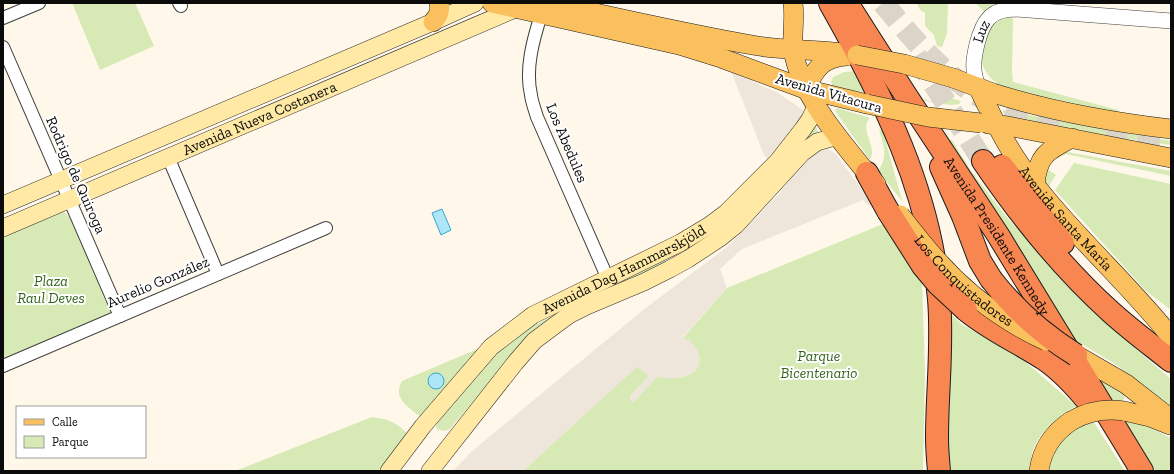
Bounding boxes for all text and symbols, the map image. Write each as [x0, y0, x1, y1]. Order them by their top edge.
street label: Luz [969, 16, 994, 45]
street label: Avenida Vitacura [774, 69, 884, 117]
street label: Avenida Nueva Costanera [180, 77, 339, 159]
street label: Los Abedules [542, 101, 592, 185]
street label: Rodrigo de Quiroga [42, 113, 110, 237]
street label: Avenida Presidente Kennedy [940, 153, 1054, 319]
street label: Avenida Santa María [1015, 163, 1116, 275]
street label: Avenida Dag Hammarskjöld [539, 220, 709, 318]
street label: Los Conquistadores [910, 231, 1016, 330]
street label: Aurelio González [104, 252, 212, 312]
park label: Plaza Raul Deves [17, 272, 85, 307]
park label: Parque Bicentenario [781, 347, 857, 382]
legend [16, 406, 146, 458]
text: Calle [52, 415, 78, 429]
text: Parque [52, 435, 89, 449]

